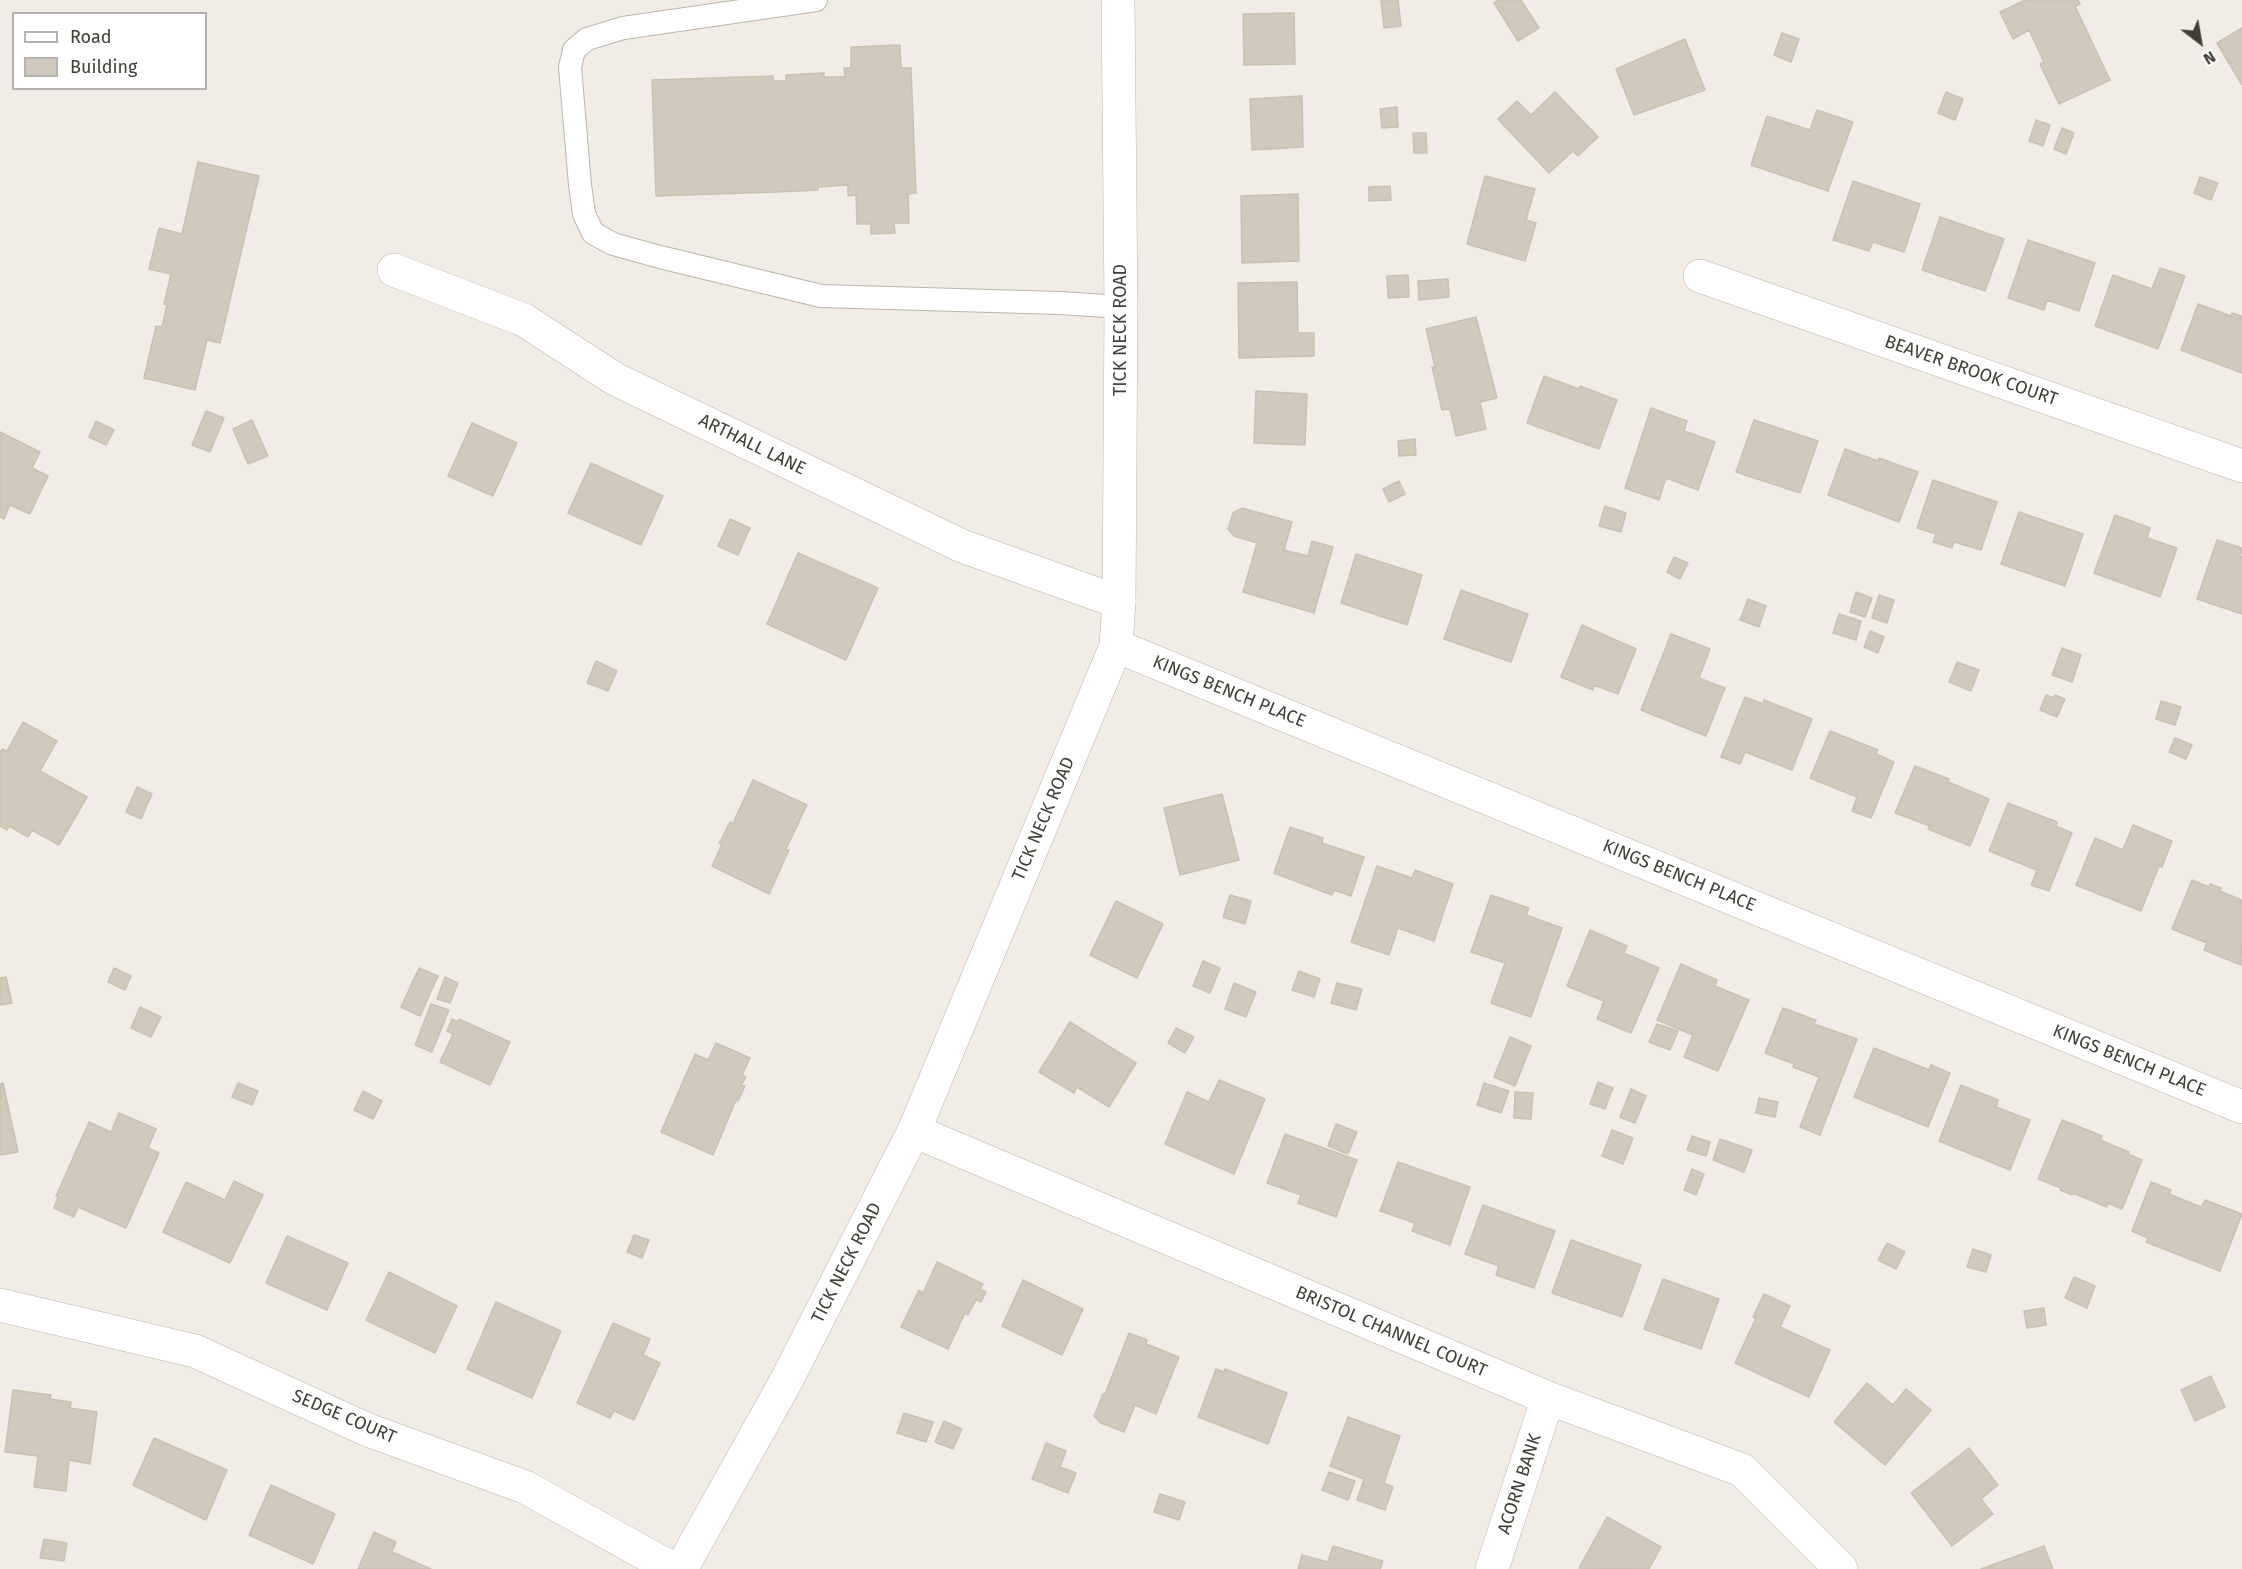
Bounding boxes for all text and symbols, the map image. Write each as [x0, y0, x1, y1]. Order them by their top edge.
legend [12, 12, 207, 90]
north arrow [2170, 12, 2230, 72]
text: Road [70, 26, 112, 48]
text: N [2200, 47, 2219, 69]
text: Building [70, 56, 137, 78]
street label: TICK NECK ROAD [1110, 264, 1132, 396]
street label: BEAVER BROOK COURT [1882, 331, 2060, 411]
street label: ARTHALL LANE [695, 410, 809, 480]
street label: KINGS BENCH PLACE [1149, 651, 1309, 733]
street label: TICK NECK ROAD [1008, 754, 1080, 884]
street label: KINGS BENCH PLACE [1599, 835, 1759, 917]
street label: KINGS BENCH PLACE [2049, 1020, 2209, 1102]
street label: TICK NECK ROAD [807, 1199, 887, 1327]
street label: BRISTOL CHANNEL COURT [1292, 1282, 1490, 1382]
street label: SEDGE COURT [289, 1385, 399, 1449]
street label: ACORN BANK [1494, 1431, 1546, 1537]

